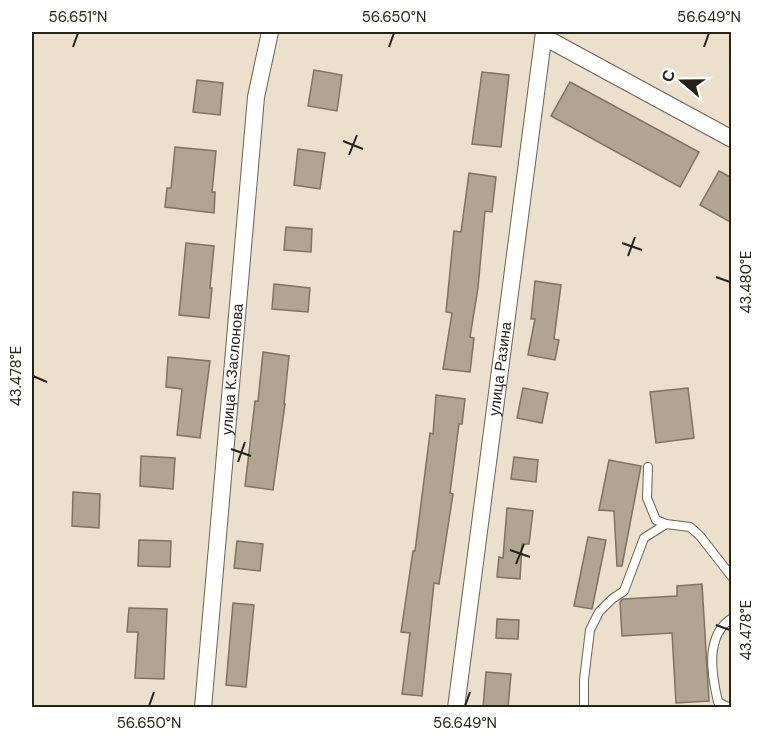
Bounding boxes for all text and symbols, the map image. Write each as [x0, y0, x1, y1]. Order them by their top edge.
text: 56.651°N [49, 7, 107, 27]
text: 56.650°N [362, 7, 426, 27]
text: 56.649°N [677, 7, 741, 27]
north arrow [652, 51, 712, 111]
text: С [657, 67, 680, 85]
text: 43.480°E [736, 250, 756, 314]
street label: улица К.Заслонова [217, 302, 248, 436]
street label: улица Разина [484, 320, 516, 417]
text: 43.478°E [6, 346, 26, 406]
text: 43.478°E [736, 600, 756, 660]
text: 56.650°N [117, 713, 181, 733]
text: 56.649°N [433, 713, 497, 733]

